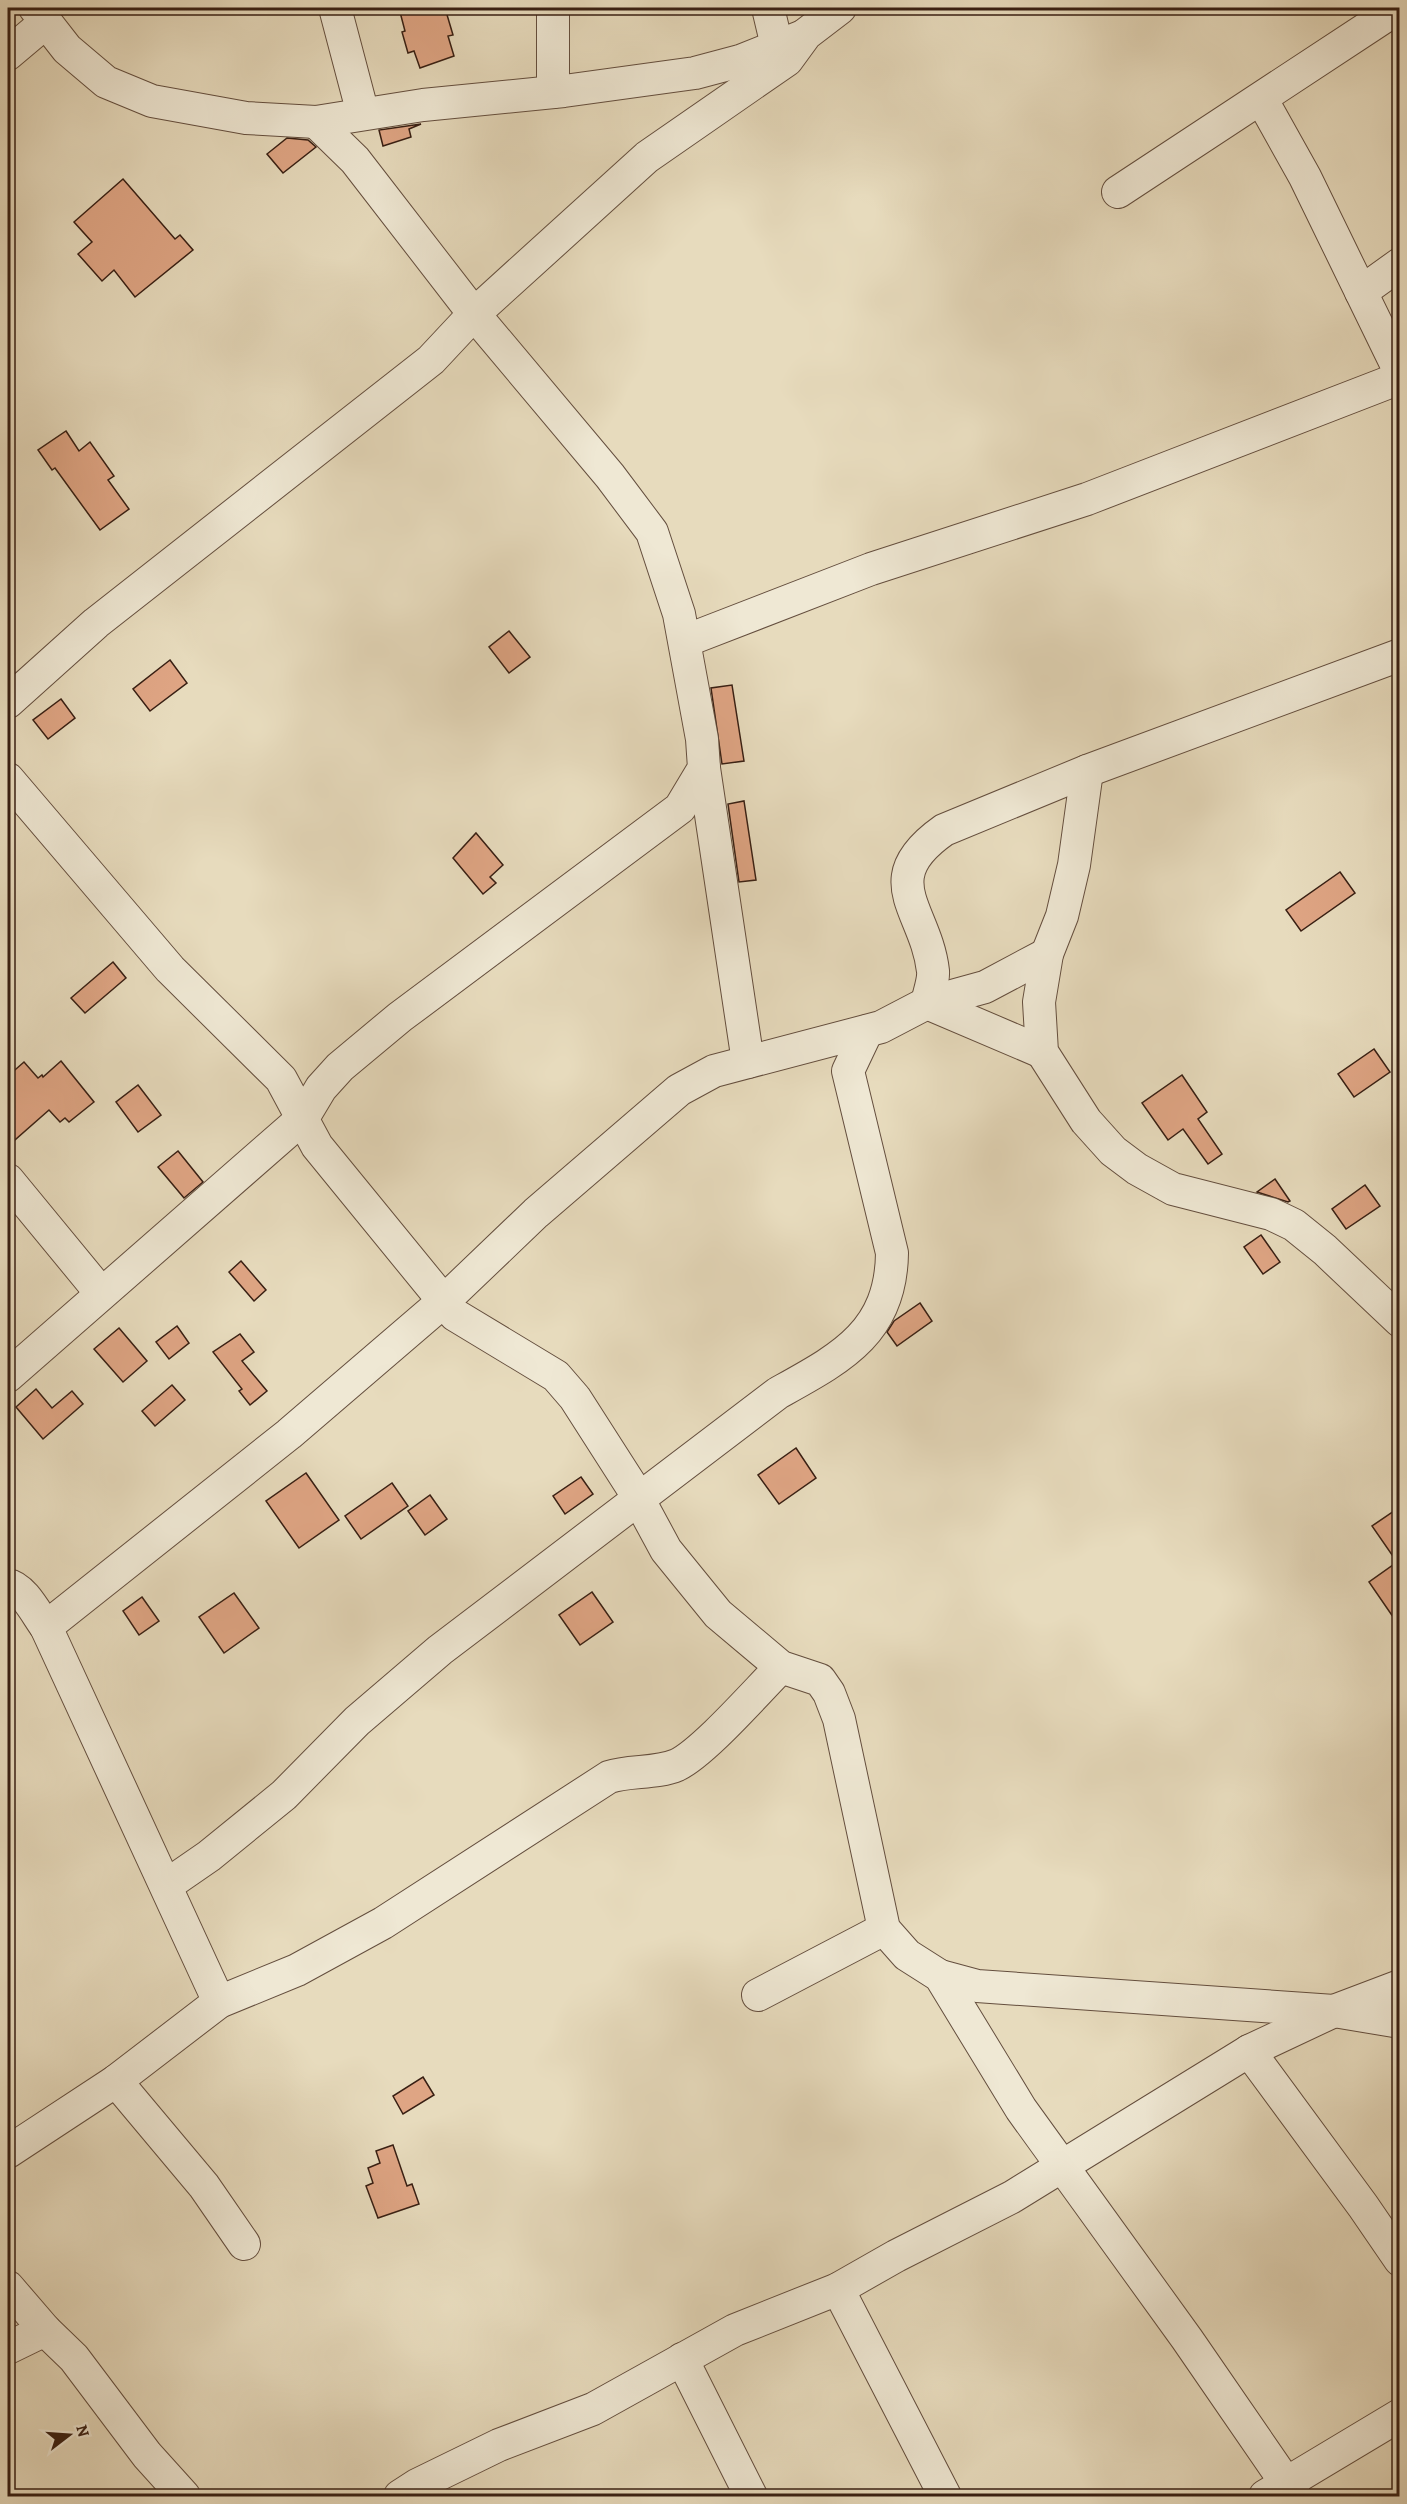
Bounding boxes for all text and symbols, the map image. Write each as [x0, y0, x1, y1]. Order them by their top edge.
north arrow [39, 2405, 99, 2465]
text: N [70, 2422, 95, 2440]

